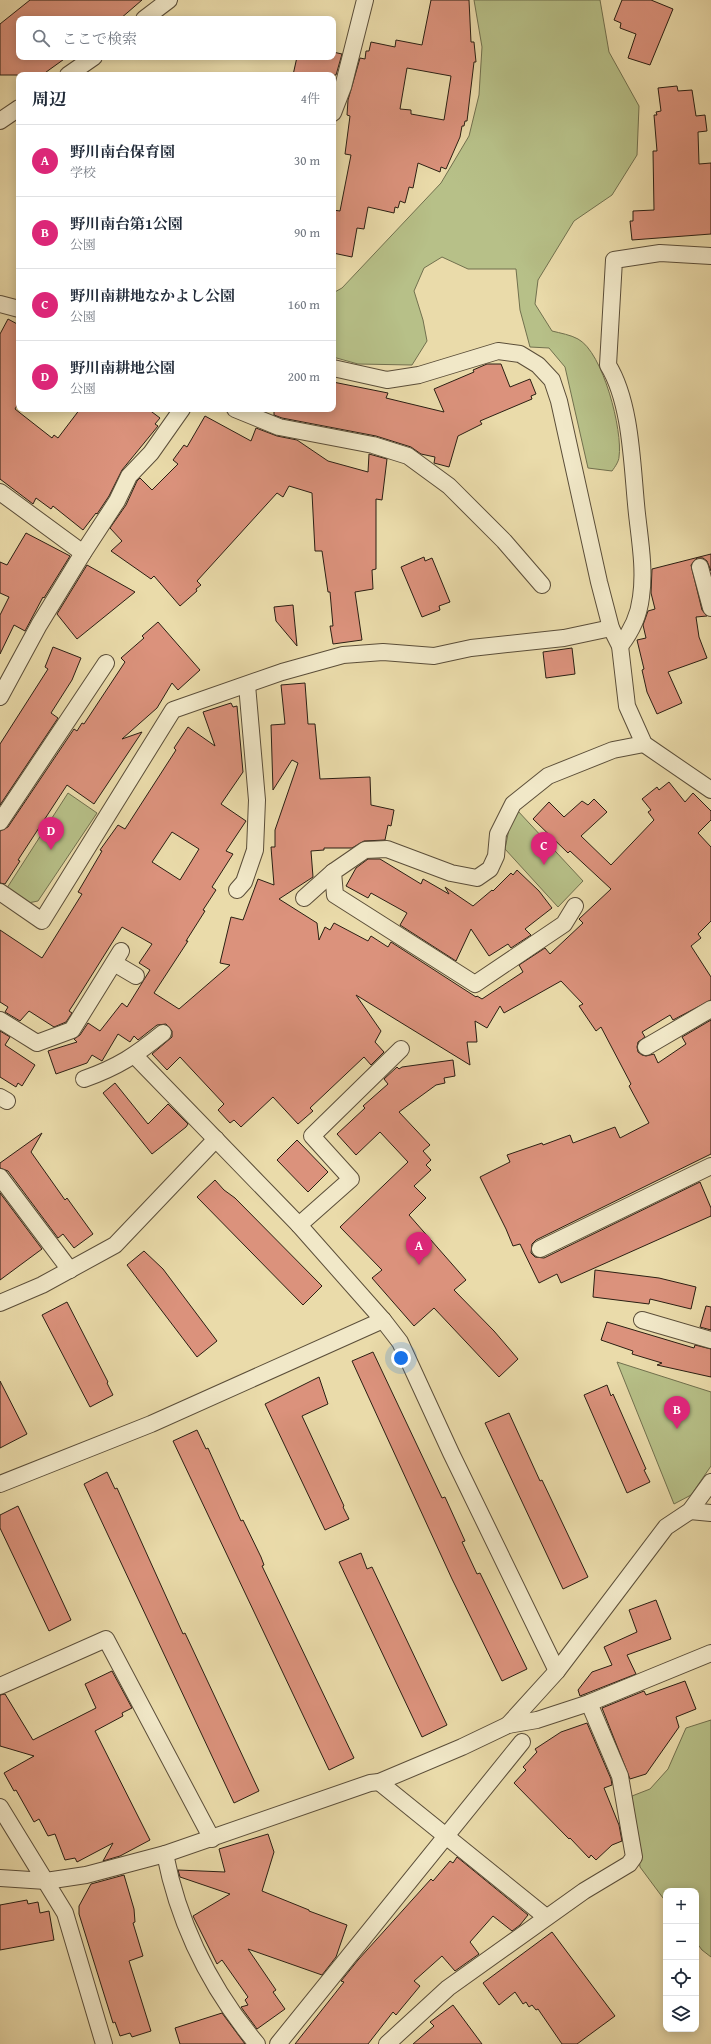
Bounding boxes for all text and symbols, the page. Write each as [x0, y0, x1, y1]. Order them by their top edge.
search box [16, 16, 336, 60]
icon: search [30, 27, 52, 49]
text: ここで検索 [62, 28, 137, 49]
text: 周辺 [32, 86, 66, 111]
text: 4件 [301, 89, 320, 108]
text: 野川南台保育園 [70, 141, 175, 162]
text: A [41, 151, 49, 170]
text: 30 m [294, 151, 320, 170]
text: 学校 [70, 163, 96, 182]
text: 野川南台第1公園 [70, 213, 183, 234]
text: B [41, 223, 49, 242]
text: 90 m [294, 223, 320, 242]
text: 公園 [70, 235, 96, 254]
text: 野川南耕地なかよし公園 [70, 285, 235, 306]
text: C [41, 295, 49, 314]
text: 160 m [288, 295, 320, 314]
text: 公園 [70, 307, 96, 326]
text: 野川南耕地公園 [70, 357, 175, 378]
text: D [41, 367, 49, 386]
text: 200 m [288, 367, 320, 386]
text: 公園 [70, 379, 96, 398]
pin: D [38, 817, 64, 850]
pin: C [531, 832, 557, 865]
pin: A [406, 1232, 432, 1265]
your location [391, 1348, 411, 1368]
pin: B [664, 1396, 690, 1429]
map controls [663, 1888, 699, 2032]
button: + [663, 1888, 699, 1924]
button: − [663, 1924, 699, 1960]
button: locate [663, 1960, 699, 1996]
button: layers [663, 1996, 699, 2032]

